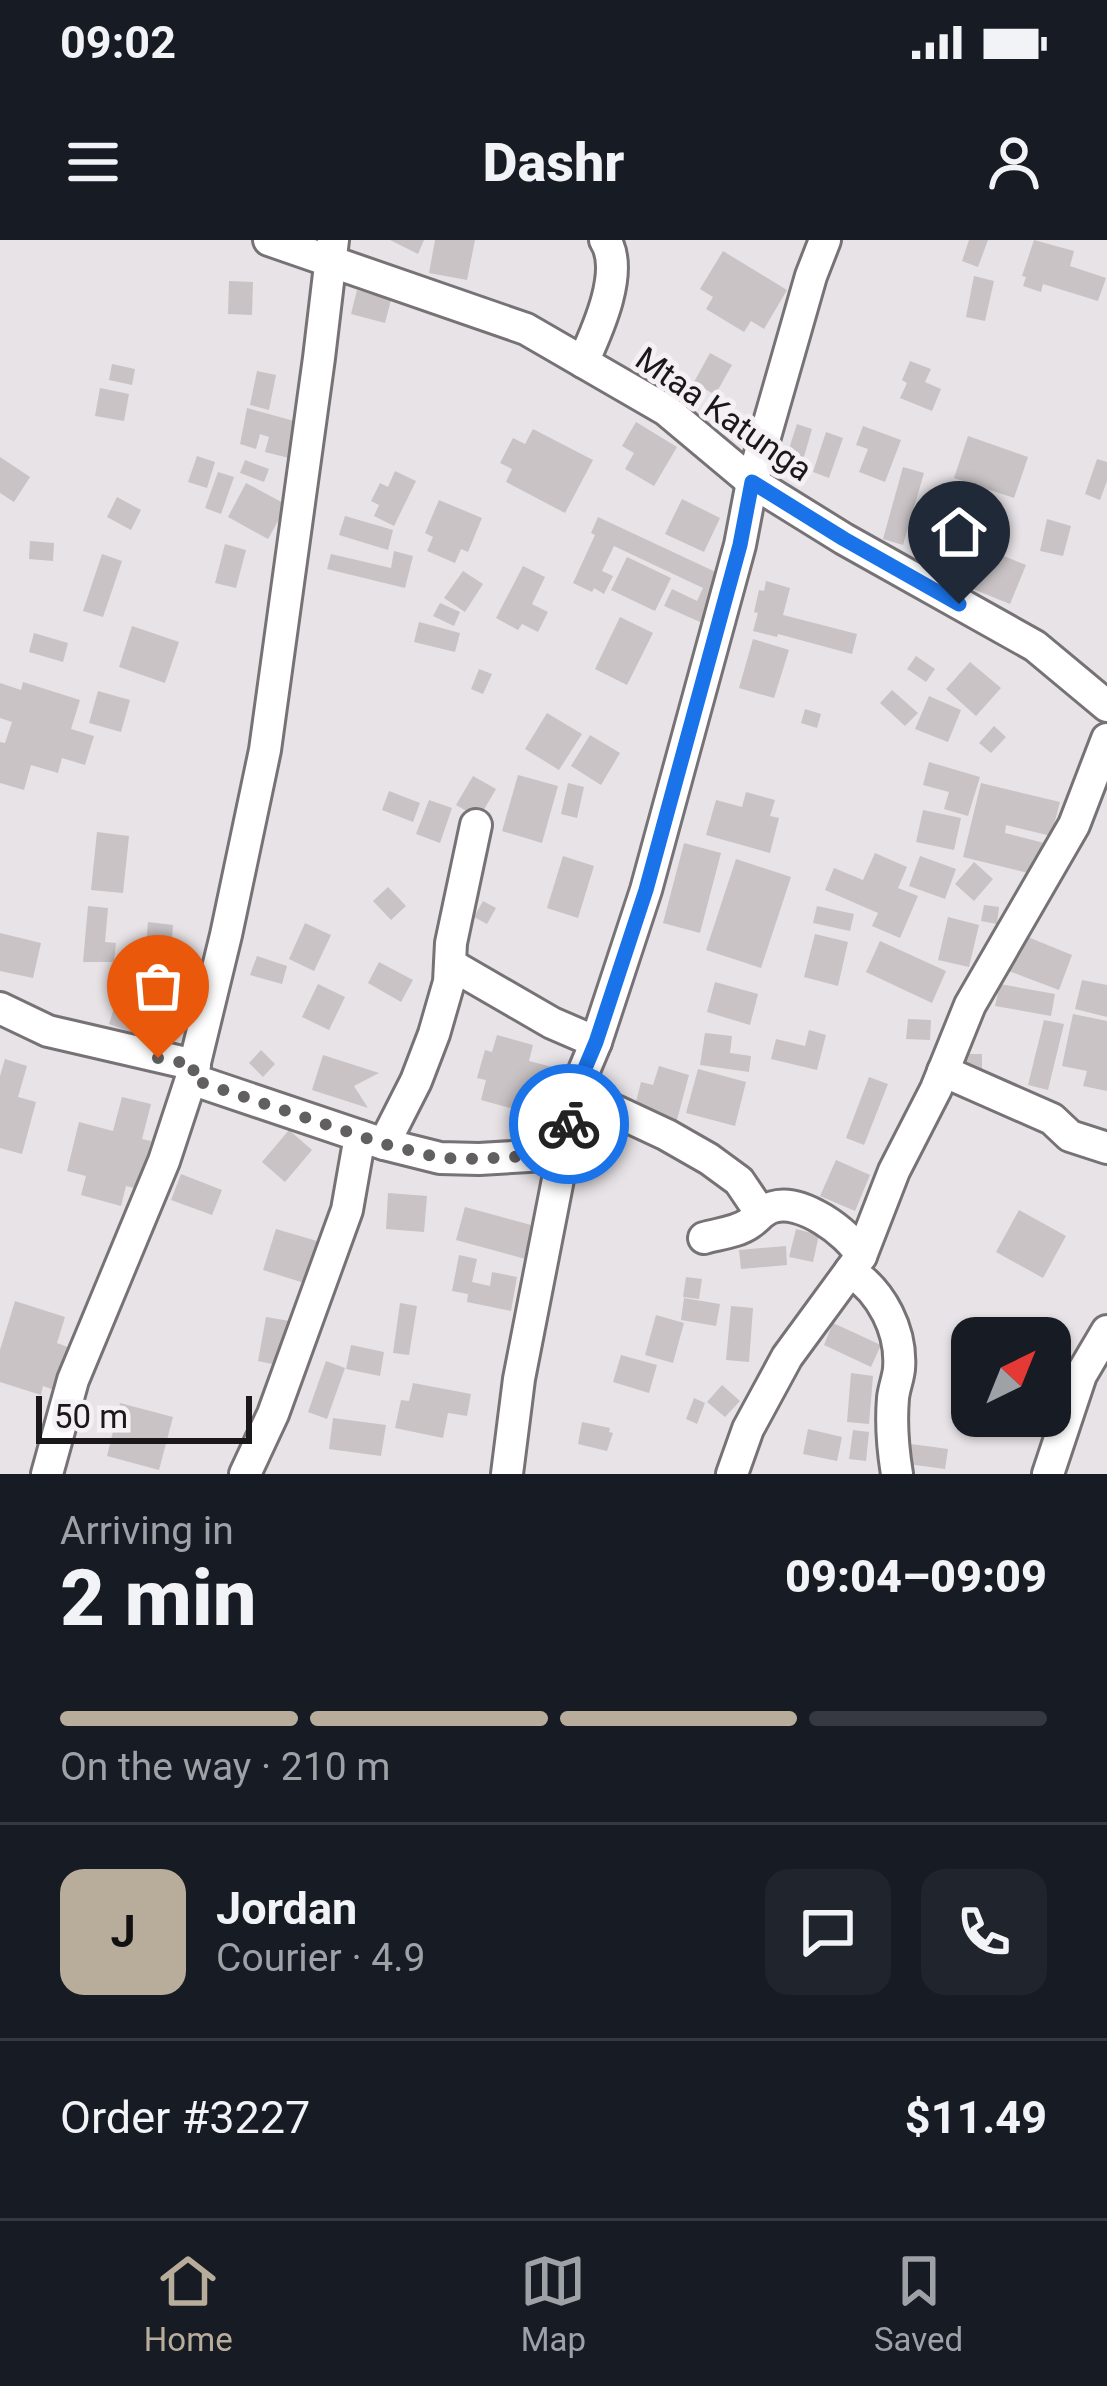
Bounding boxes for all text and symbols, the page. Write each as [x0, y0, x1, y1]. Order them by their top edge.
text: 09:02 [60, 16, 176, 69]
icon: menu [60, 129, 126, 195]
icon: person [981, 129, 1047, 195]
text: Dashr [483, 131, 625, 194]
street label: Mtaa Katunga [628, 339, 820, 489]
pin [908, 481, 1010, 604]
icon: home [926, 499, 992, 565]
pin [107, 935, 209, 1058]
icon: bag [125, 953, 191, 1019]
courier [509, 1064, 629, 1184]
icon: bike [536, 1091, 602, 1157]
north arrow [951, 1317, 1071, 1437]
map controls [951, 1317, 1071, 1437]
scale bar [36, 1390, 252, 1443]
text: 50 m [54, 1397, 128, 1436]
text: Arriving in [60, 1508, 234, 1554]
text: 09:04–09:09 [785, 1550, 1047, 1603]
text: 2 min [60, 1553, 257, 1644]
text: On the way · 210 m [60, 1744, 391, 1790]
button: chat [765, 1869, 891, 1995]
button: phone [921, 1869, 1047, 1995]
text: Jordan [216, 1882, 357, 1935]
text: J [110, 1905, 136, 1958]
text: Courier · 4.9 [216, 1935, 425, 1981]
text: Order #3227 [60, 2091, 310, 2144]
text: $11.49 [905, 2091, 1047, 2144]
tab: Home [144, 2248, 233, 2359]
tab: Map [520, 2248, 586, 2359]
tab: Saved [874, 2248, 963, 2359]

